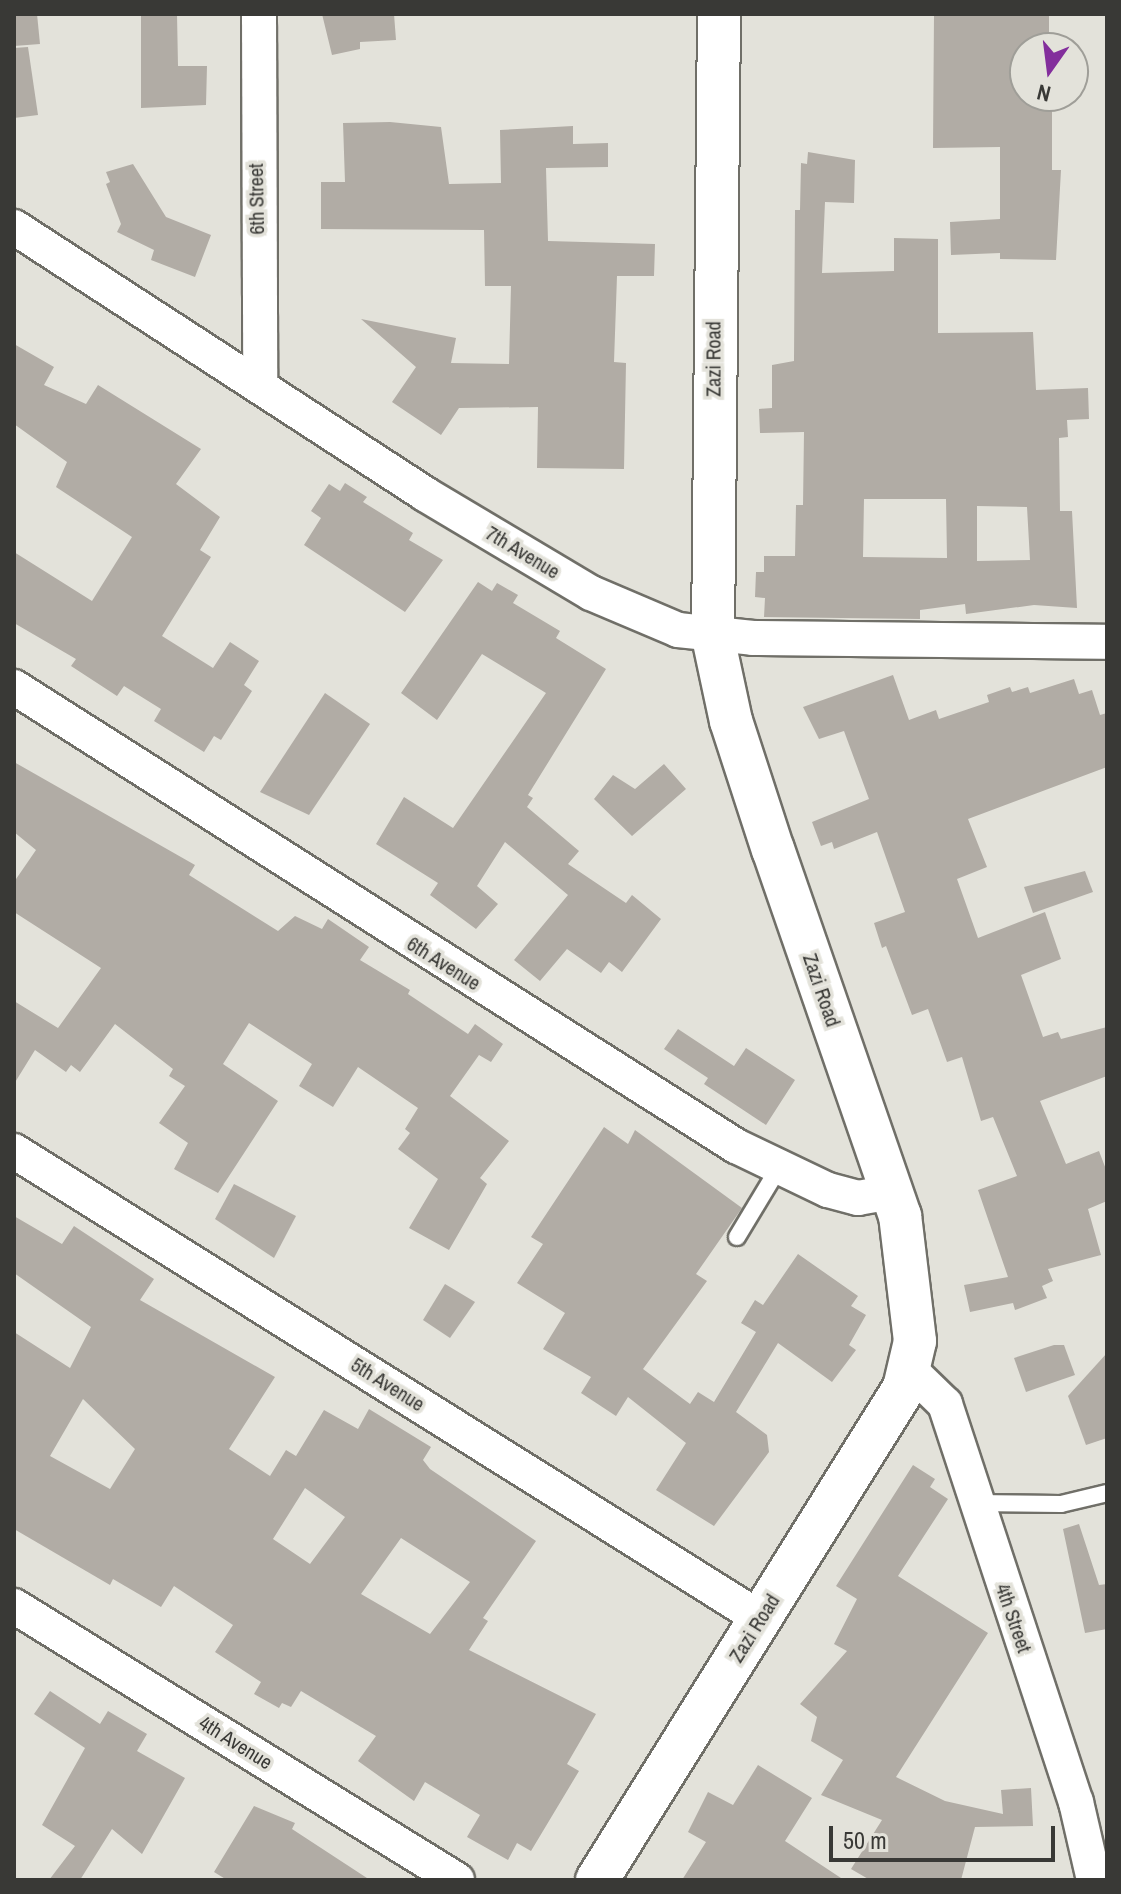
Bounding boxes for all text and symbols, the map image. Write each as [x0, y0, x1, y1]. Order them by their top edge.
north arrow [1009, 32, 1089, 112]
text: N [1034, 77, 1054, 109]
street label: 6th Street [243, 163, 269, 235]
street label: Zazi Road [701, 321, 725, 397]
street label: 7th Avenue [481, 520, 565, 584]
street label: 6th Avenue [403, 931, 485, 995]
street label: Zazi Road [798, 950, 846, 1030]
street label: 5th Avenue [347, 1352, 429, 1416]
street label: 4th Street [991, 1580, 1037, 1656]
street label: Zazi Road [724, 1590, 784, 1666]
street label: 4th Avenue [195, 1710, 277, 1774]
scale bar [833, 1810, 1059, 1860]
text: 50 m [843, 1824, 887, 1856]

